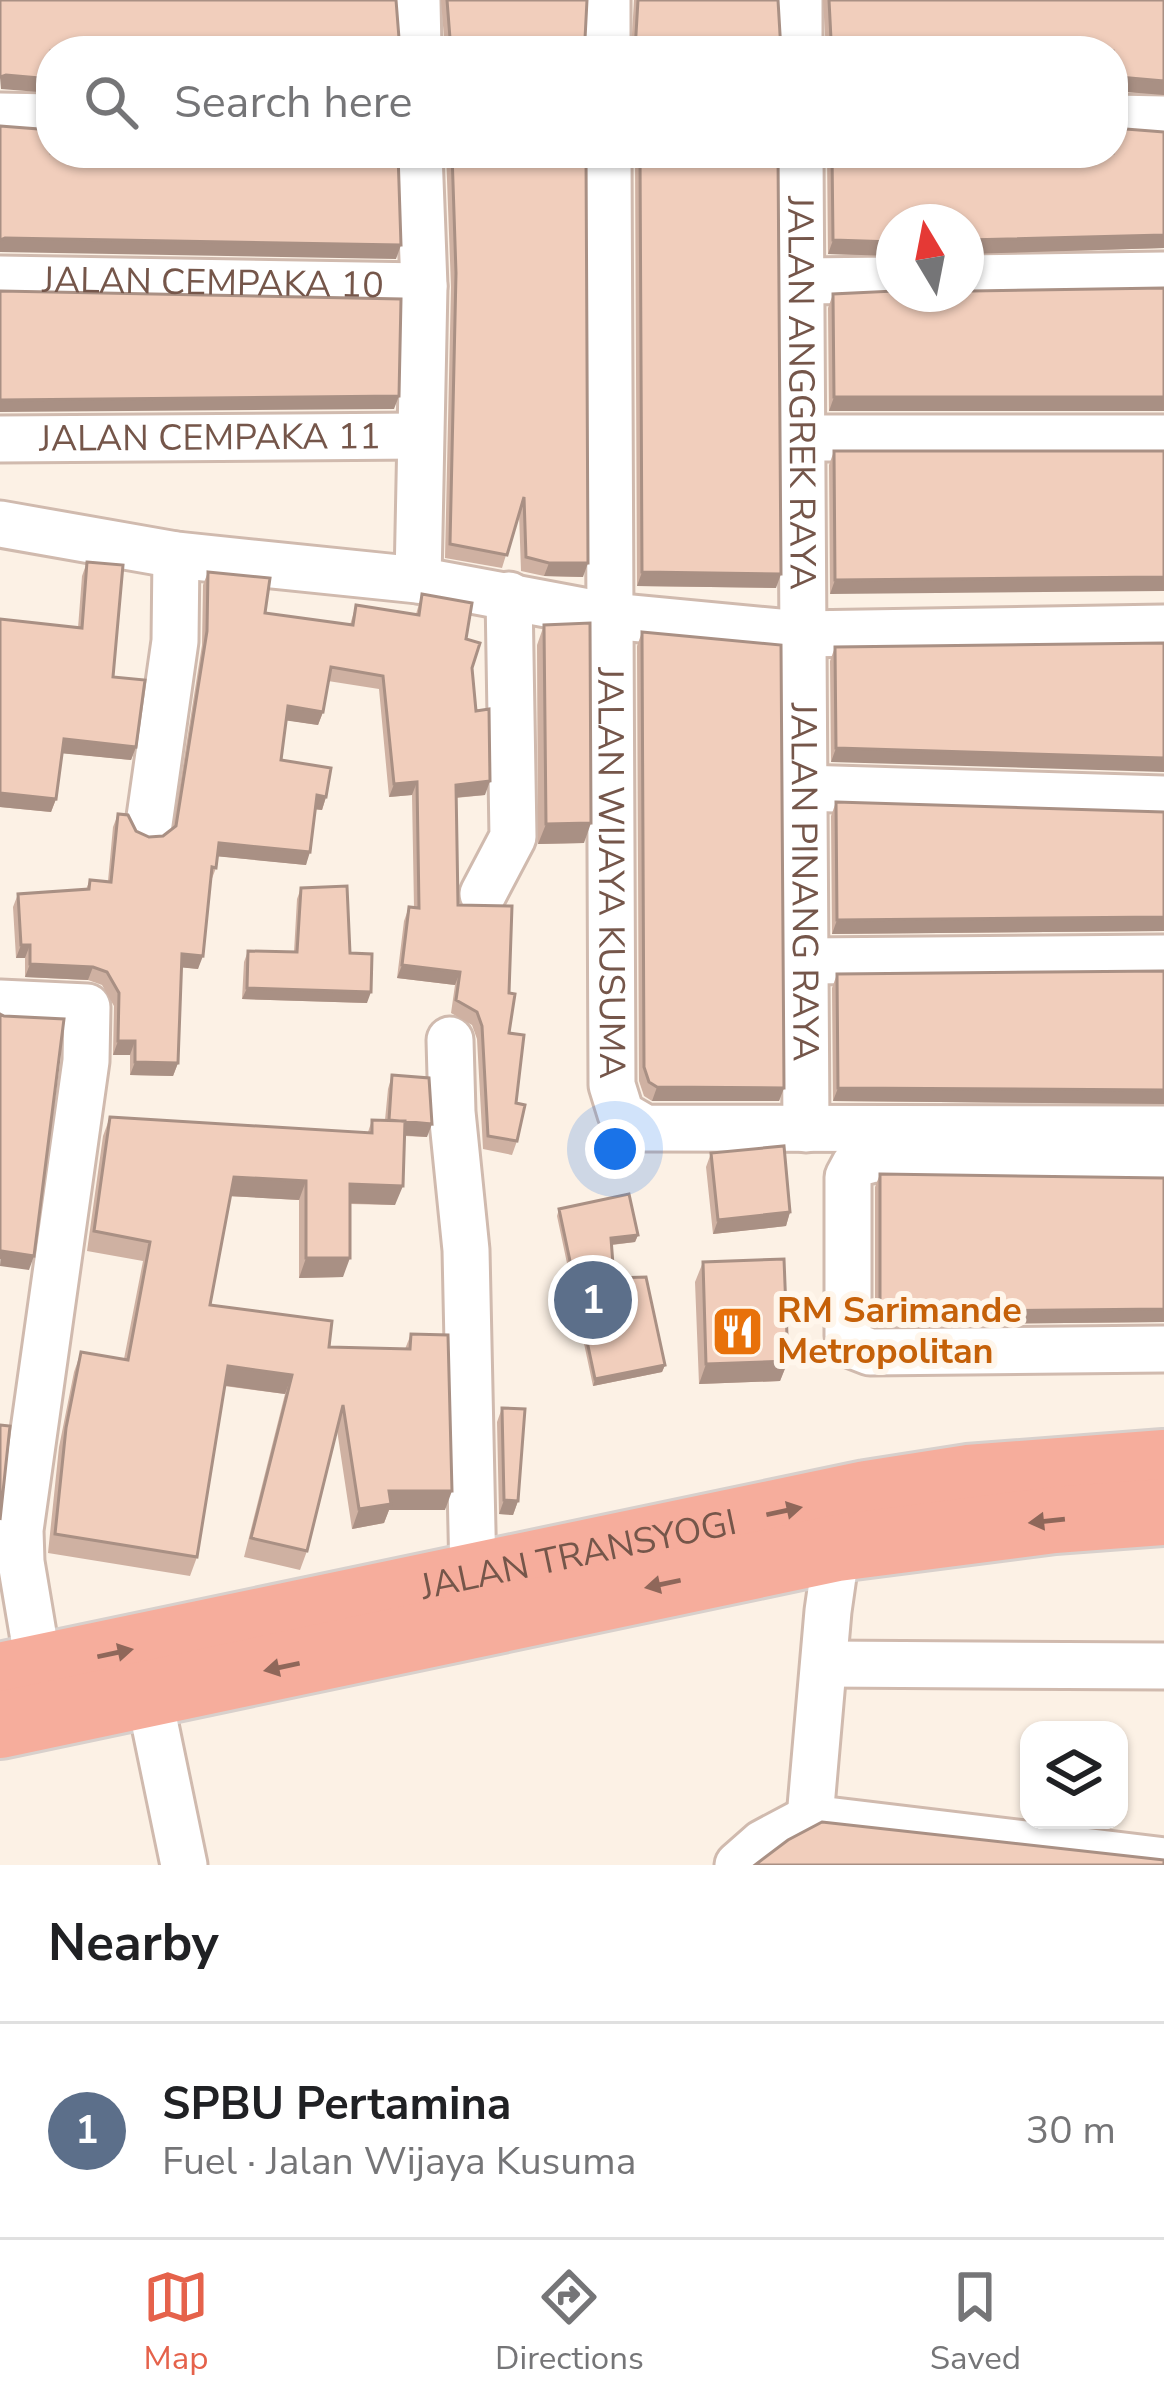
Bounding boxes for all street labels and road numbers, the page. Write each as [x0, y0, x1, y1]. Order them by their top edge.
street label: JALAN ANGGREK RAYA [776, 195, 827, 590]
street label: JALAN CEMPAKA 10 [41, 255, 384, 310]
street label: JALAN CEMPAKA 11 [38, 412, 381, 463]
street label: JALAN WIJAYA KUSUMA [586, 666, 636, 1079]
street label: JALAN PINANG RAYA [779, 701, 830, 1062]
street label: JALAN TRANSYOGI [415, 1497, 741, 1612]

